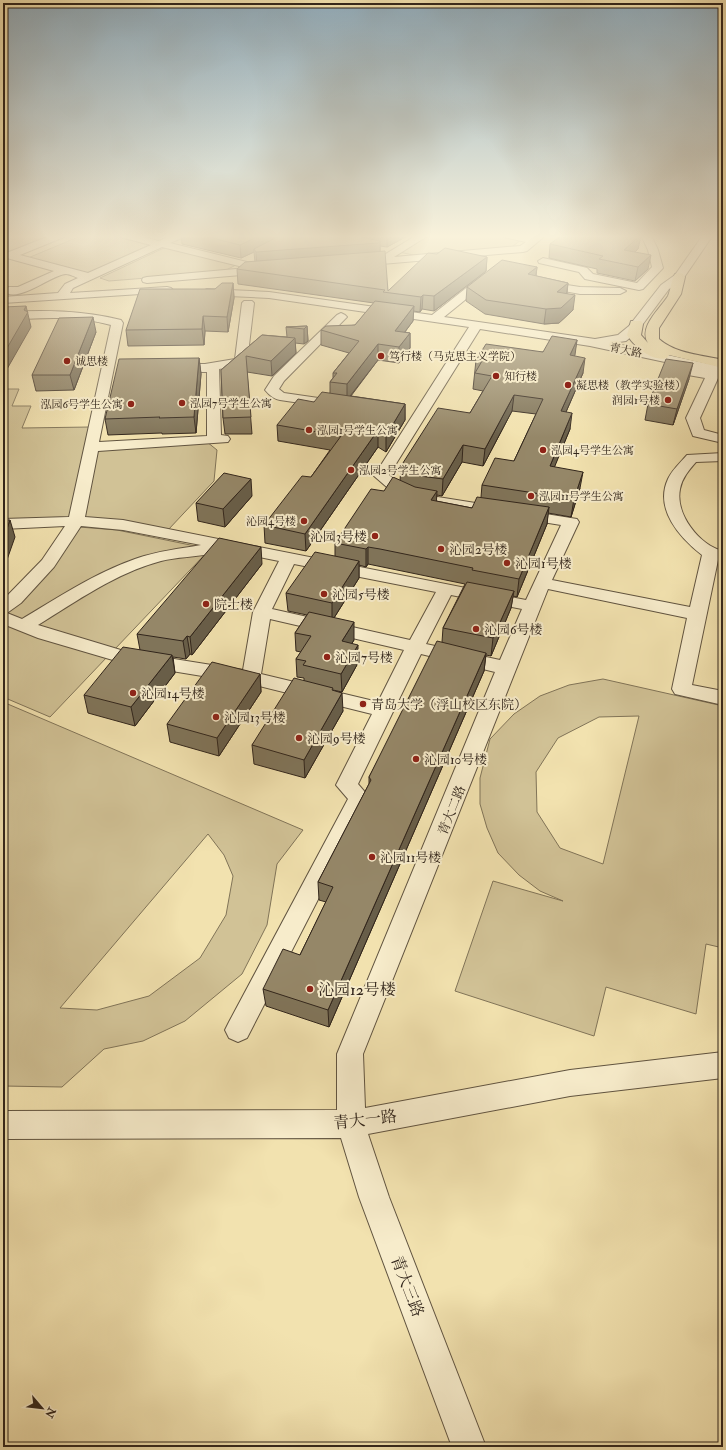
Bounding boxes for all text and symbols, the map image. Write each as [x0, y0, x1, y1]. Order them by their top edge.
street label: 青大路 [608, 341, 643, 360]
place label: 笃行楼（马克思主义学院） [389, 350, 521, 363]
marker: 笃行楼（马克思主义学院） [376, 351, 386, 361]
place label: 诚思楼 [75, 355, 108, 368]
marker: 诚思楼 [62, 356, 72, 366]
place label: 知行楼 [504, 370, 537, 383]
marker: 知行楼 [491, 371, 501, 381]
place label: 凝思楼（教学实验楼） [576, 379, 686, 392]
marker: 凝思楼（教学实验楼） [563, 380, 573, 390]
place label: 润园1号楼 [612, 394, 660, 407]
marker: 润园1号楼 [663, 395, 673, 405]
place label: 泓园7号学生公寓 [190, 397, 272, 410]
place label: 泓园6号学生公寓 [40, 398, 123, 411]
marker: 泓园7号学生公寓 [177, 398, 187, 408]
marker: 泓园6号学生公寓 [126, 399, 136, 409]
place label: 泓园1号学生公寓 [317, 424, 398, 437]
marker: 泓园1号学生公寓 [304, 425, 314, 435]
place label: 泓园4号学生公寓 [551, 444, 634, 457]
marker: 泓园4号学生公寓 [538, 445, 548, 455]
place label: 泓园2号学生公寓 [359, 464, 442, 477]
marker: 泓园2号学生公寓 [346, 465, 356, 475]
place label: 泓园11号学生公寓 [539, 490, 624, 503]
marker: 泓园11号学生公寓 [526, 491, 536, 501]
place label: 沁园4号楼 [246, 515, 296, 528]
marker: 沁园4号楼 [299, 516, 309, 526]
place label: 沁园3号楼 [310, 529, 367, 545]
marker: 沁园3号楼 [370, 531, 380, 541]
place label: 沁园2号楼 [449, 542, 508, 558]
marker: 沁园2号楼 [436, 544, 446, 554]
place label: 沁园1号楼 [515, 556, 572, 572]
marker: 沁园1号楼 [502, 558, 512, 568]
place label: 沁园5号楼 [332, 587, 390, 603]
marker: 沁园5号楼 [319, 589, 329, 599]
place label: 院士楼 [214, 597, 253, 613]
marker: 院士楼 [201, 599, 211, 609]
place label: 沁园6号楼 [484, 622, 543, 638]
marker: 沁园6号楼 [471, 624, 481, 634]
place label: 沁园7号楼 [335, 650, 393, 666]
marker: 沁园7号楼 [322, 652, 332, 662]
place label: 沁园14号楼 [141, 686, 205, 702]
marker: 沁园14号楼 [128, 688, 138, 698]
place label: 青岛大学（浮山校区东院） [371, 697, 527, 713]
marker: 青岛大学（浮山校区东院） [358, 699, 368, 709]
place label: 沁园13号楼 [224, 710, 286, 726]
marker: 沁园13号楼 [211, 712, 221, 722]
place label: 沁园9号楼 [307, 731, 366, 747]
marker: 沁园9号楼 [294, 733, 304, 743]
place label: 沁园10号楼 [424, 752, 487, 768]
marker: 沁园10号楼 [411, 754, 421, 764]
street label: 青大二路 [435, 783, 469, 837]
place label: 沁园11号楼 [380, 850, 441, 866]
marker: 沁园11号楼 [367, 852, 377, 862]
place label: 沁园12号楼 [318, 980, 396, 1000]
marker: 沁园12号楼 [305, 984, 315, 994]
street label: 青大一路 [332, 1106, 398, 1134]
street label: 青大三路 [386, 1253, 428, 1320]
north arrow [22, 1388, 62, 1428]
text: N [42, 1404, 59, 1421]

